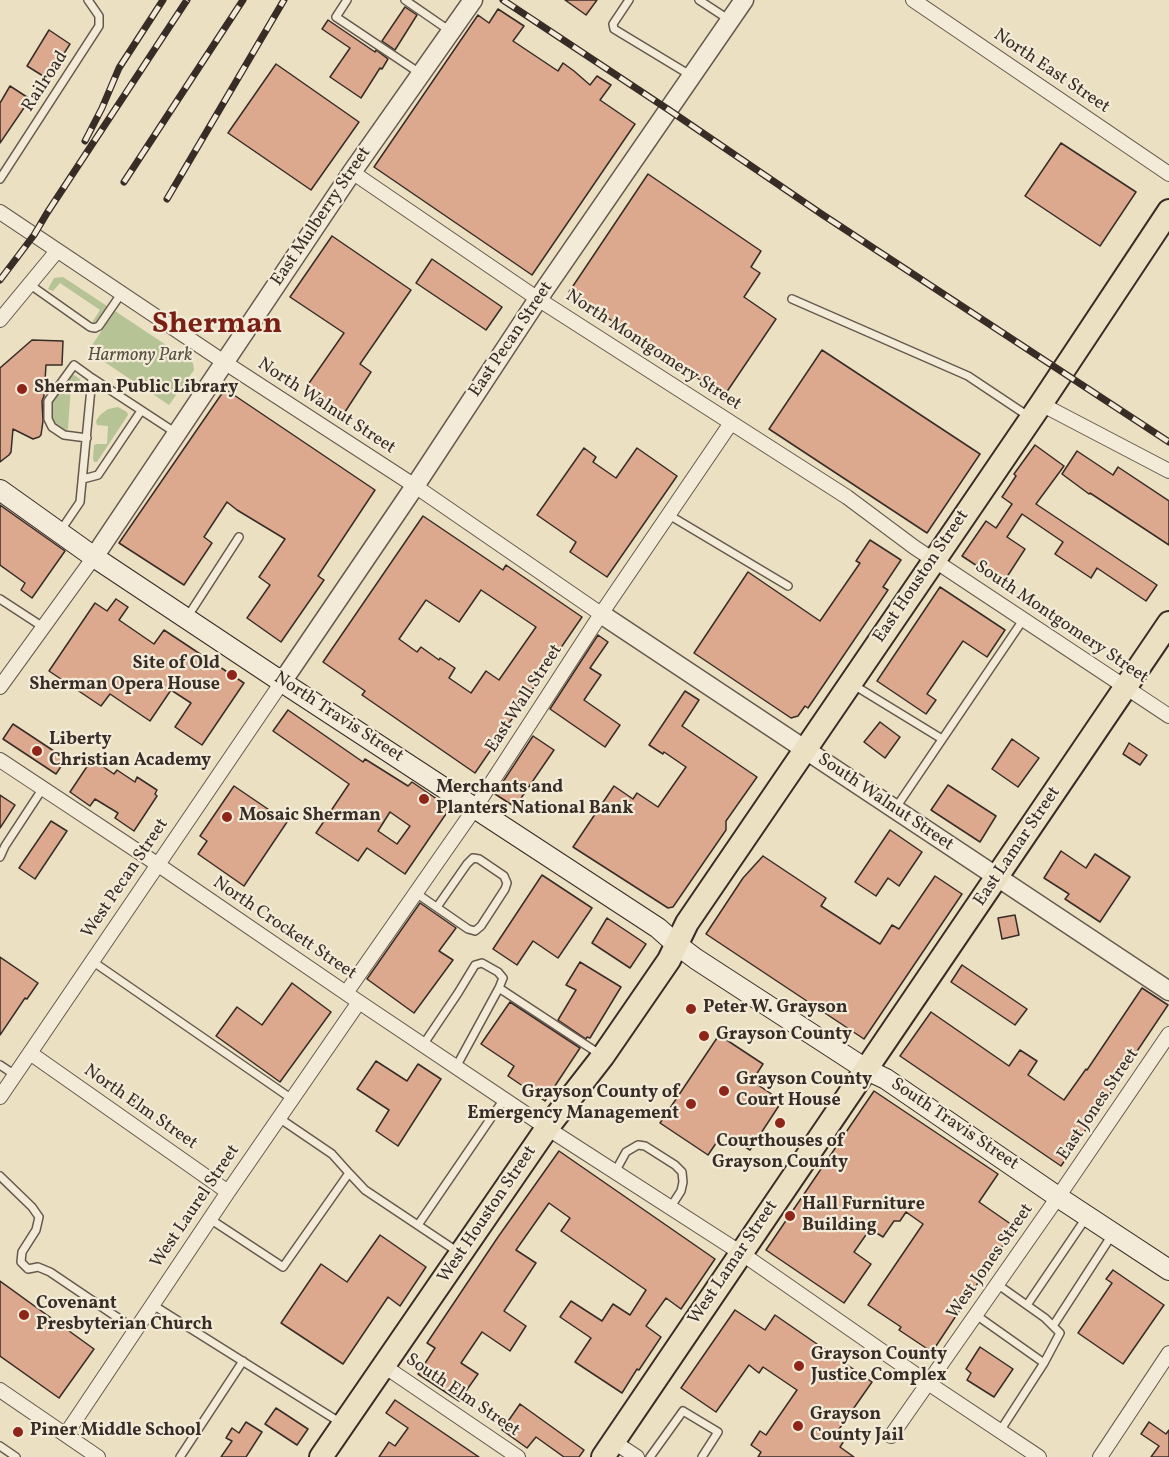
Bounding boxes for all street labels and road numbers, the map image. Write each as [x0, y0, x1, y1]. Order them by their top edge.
street label: North East Street [989, 25, 1113, 119]
street label: Railroad [18, 47, 74, 117]
street label: East Mulberry Street [267, 143, 377, 291]
street label: East Pecan Street [465, 278, 559, 402]
street label: North Montgomery Street [561, 286, 745, 416]
street label: North Walnut Street [253, 354, 399, 460]
street label: East Houston Street [870, 506, 974, 648]
street label: South Montgomery Street [970, 557, 1152, 689]
street label: East Wall Street [482, 641, 568, 757]
street label: North Travis Street [269, 668, 407, 768]
street label: South Walnut Street [813, 749, 957, 857]
street label: East Lamar Street [970, 783, 1066, 911]
street label: West Pecan Street [78, 815, 174, 943]
street label: North Crockett Street [208, 873, 360, 985]
street label: East Jones Street [1054, 1045, 1144, 1165]
street label: North Elm Street [79, 1061, 201, 1155]
street label: South Travis Street [886, 1074, 1022, 1176]
street label: West Laurel Street [147, 1141, 245, 1273]
street label: West Houston Street [434, 1142, 542, 1288]
street label: West Lamar Street [684, 1197, 784, 1329]
street label: West Jones Street [943, 1200, 1039, 1324]
street label: South Elm Street [401, 1350, 523, 1442]

